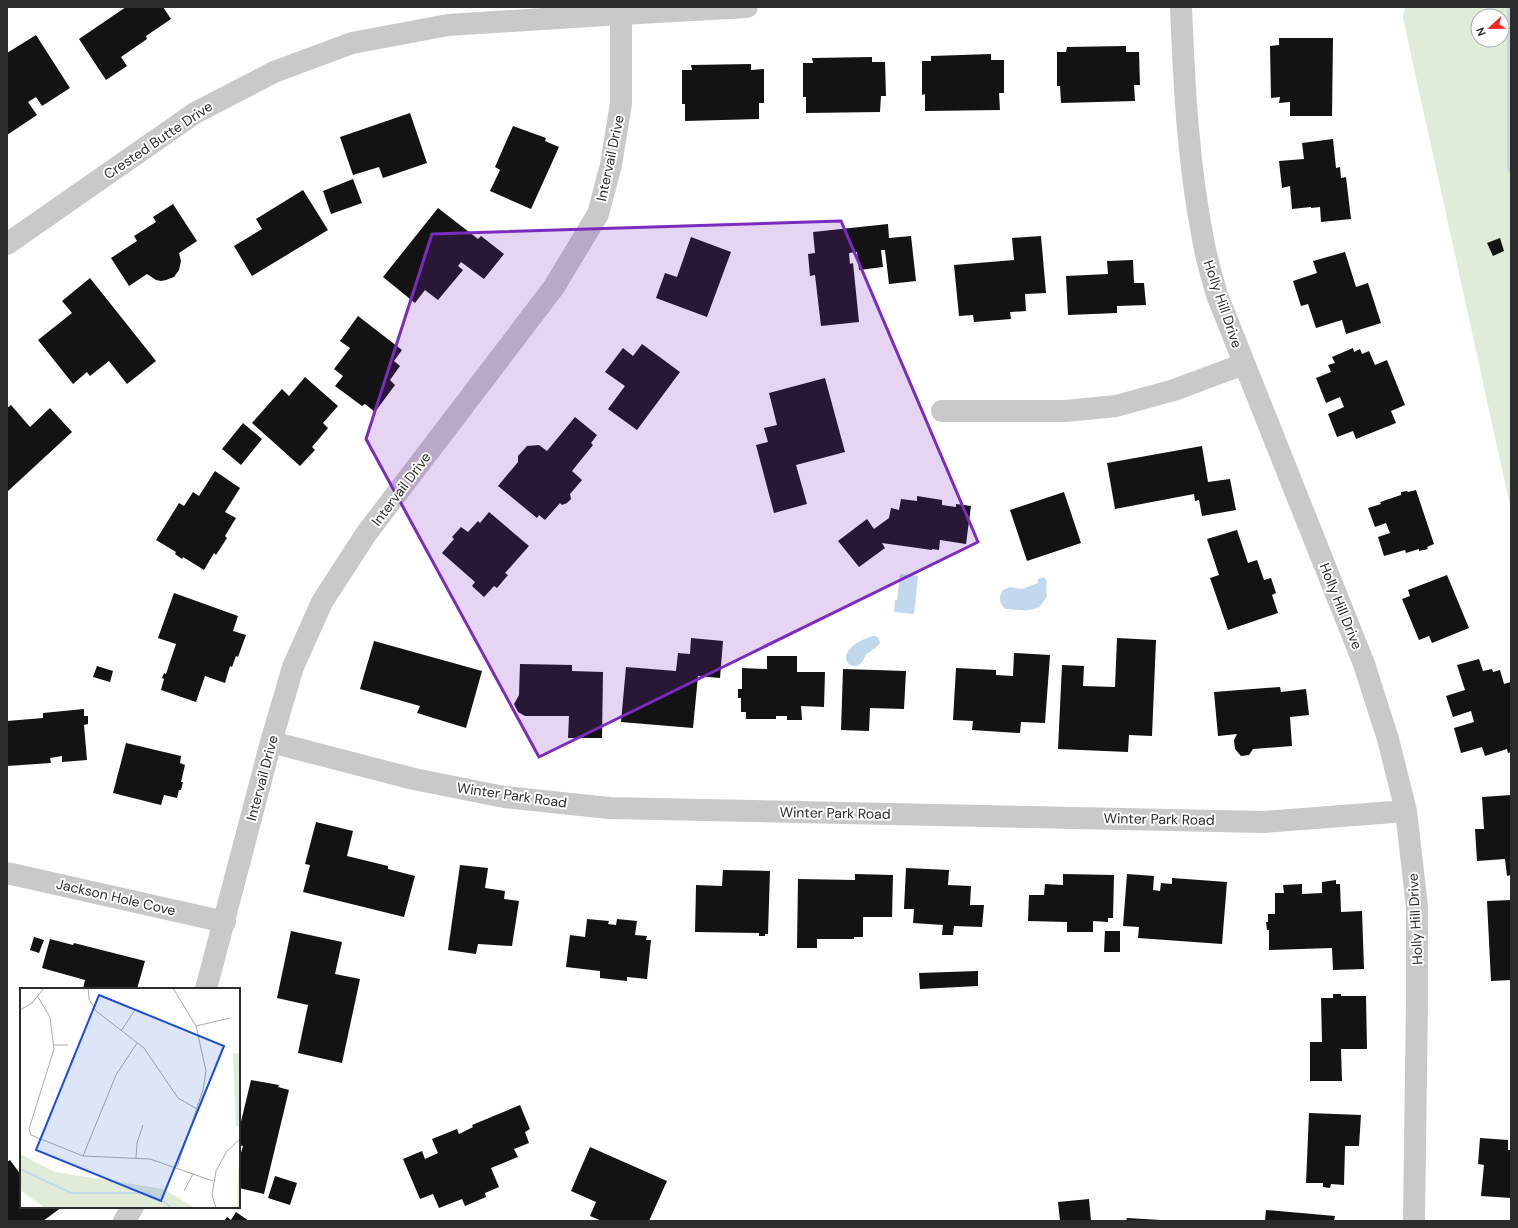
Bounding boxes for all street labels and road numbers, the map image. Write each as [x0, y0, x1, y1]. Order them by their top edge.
street label: Crested Butte Drive [100, 97, 216, 183]
street label: Intervail Drive [592, 113, 628, 203]
street label: Holly Hill Drive [1200, 258, 1246, 350]
street label: Intervail Drive [367, 449, 435, 529]
street label: Holly Hill Drive [1315, 560, 1367, 652]
street label: Intervail Drive [242, 733, 282, 823]
street label: Winter Park Road [456, 778, 568, 812]
street label: Winter Park Road [779, 803, 891, 823]
street label: Winter Park Road [1103, 809, 1215, 829]
street label: Holly Hill Drive [1404, 873, 1426, 965]
street label: Jackson Hole Cove [55, 875, 177, 919]

